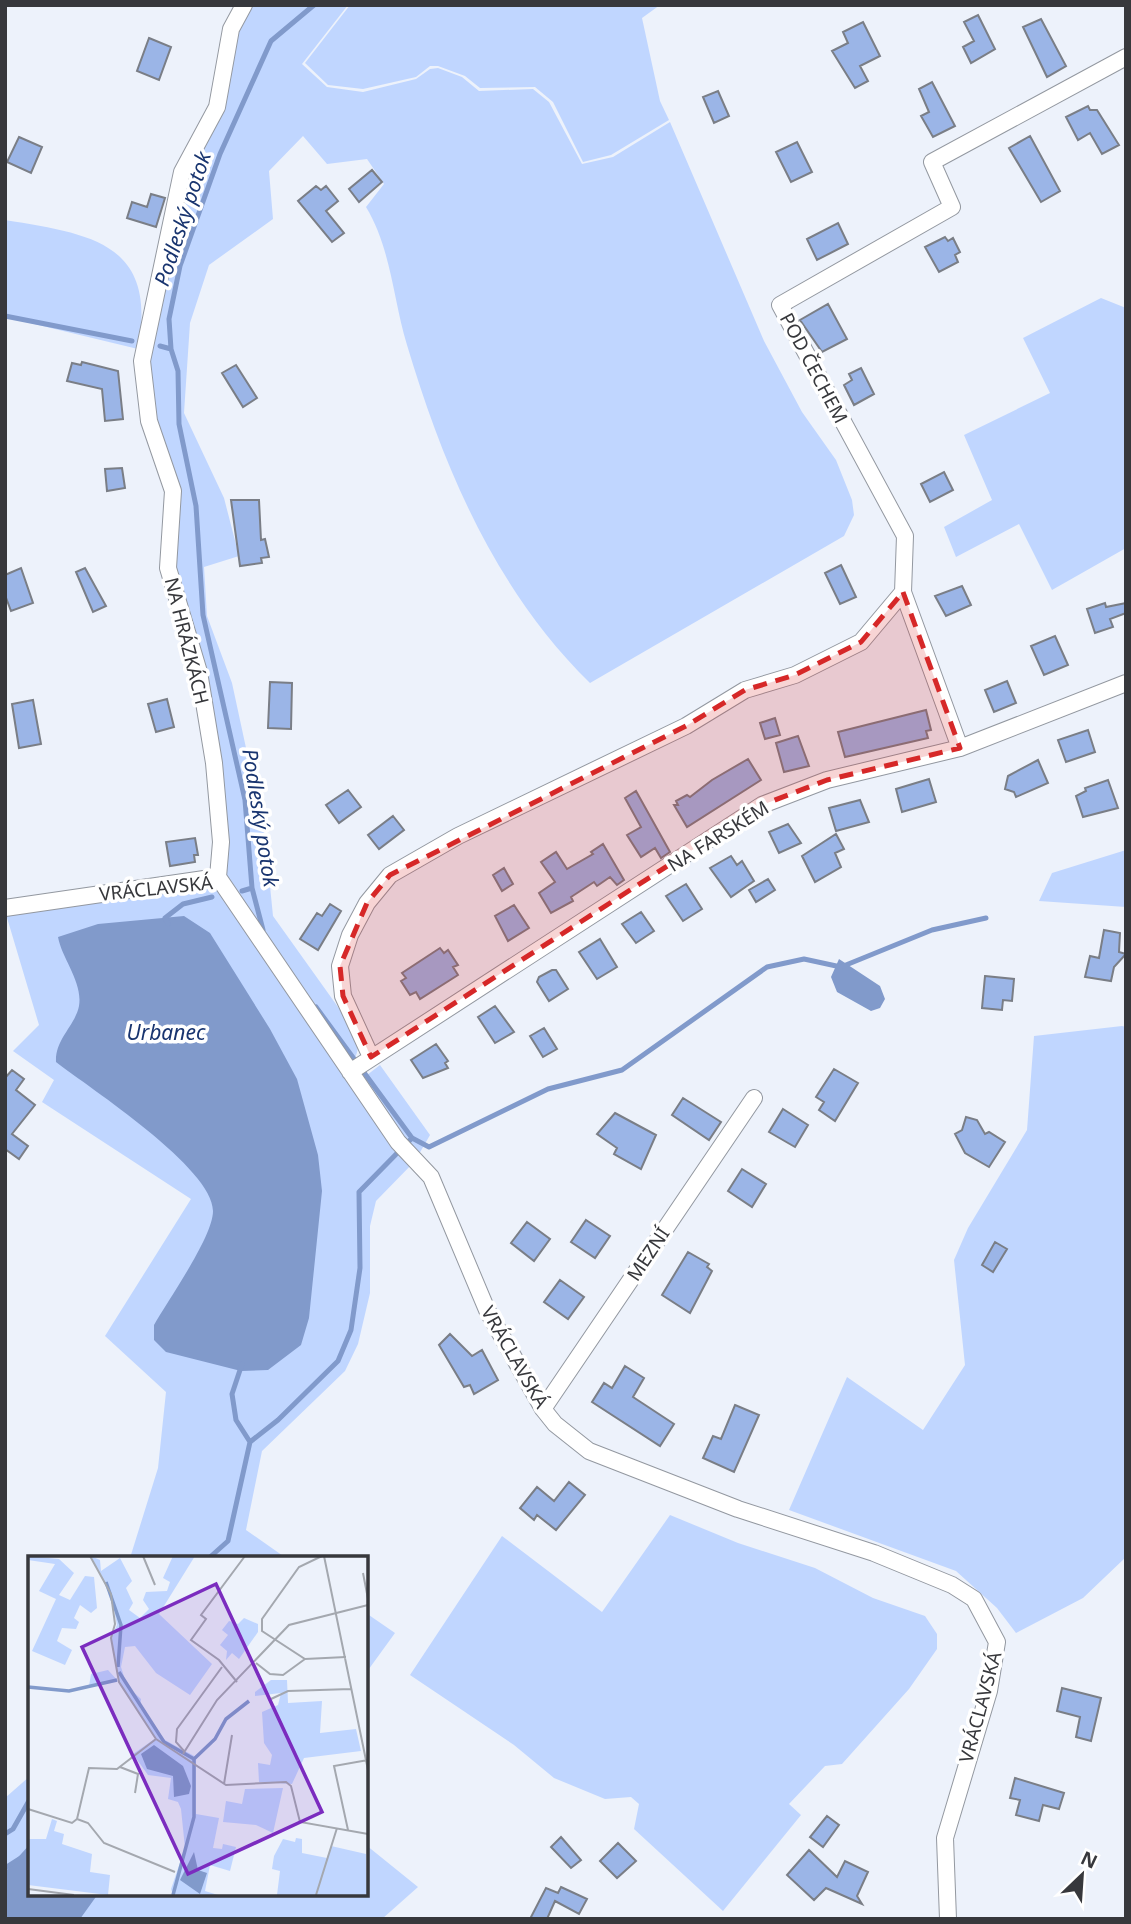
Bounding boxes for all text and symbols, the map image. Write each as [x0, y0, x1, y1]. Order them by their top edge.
water label: Podleský potok [147, 146, 217, 289]
street label: POD ČECHEM [774, 308, 854, 428]
street label: NA HRÁZKÁCH [159, 575, 215, 707]
water label: Podleský potok [236, 747, 286, 891]
street label: NA FARSKÉM [662, 795, 774, 877]
street label: VRÁCLAVSKÁ [98, 869, 215, 907]
water label: Urbanec [127, 1018, 206, 1046]
street label: MEZNÍ [621, 1222, 676, 1286]
street label: VRÁCLAVSKÁ [475, 1301, 555, 1414]
inset map [28, 1556, 368, 1896]
street label: VRÁCLAVSKÁ [953, 1648, 1008, 1765]
north arrow [1047, 1840, 1117, 1910]
text: N [1077, 1845, 1102, 1875]

